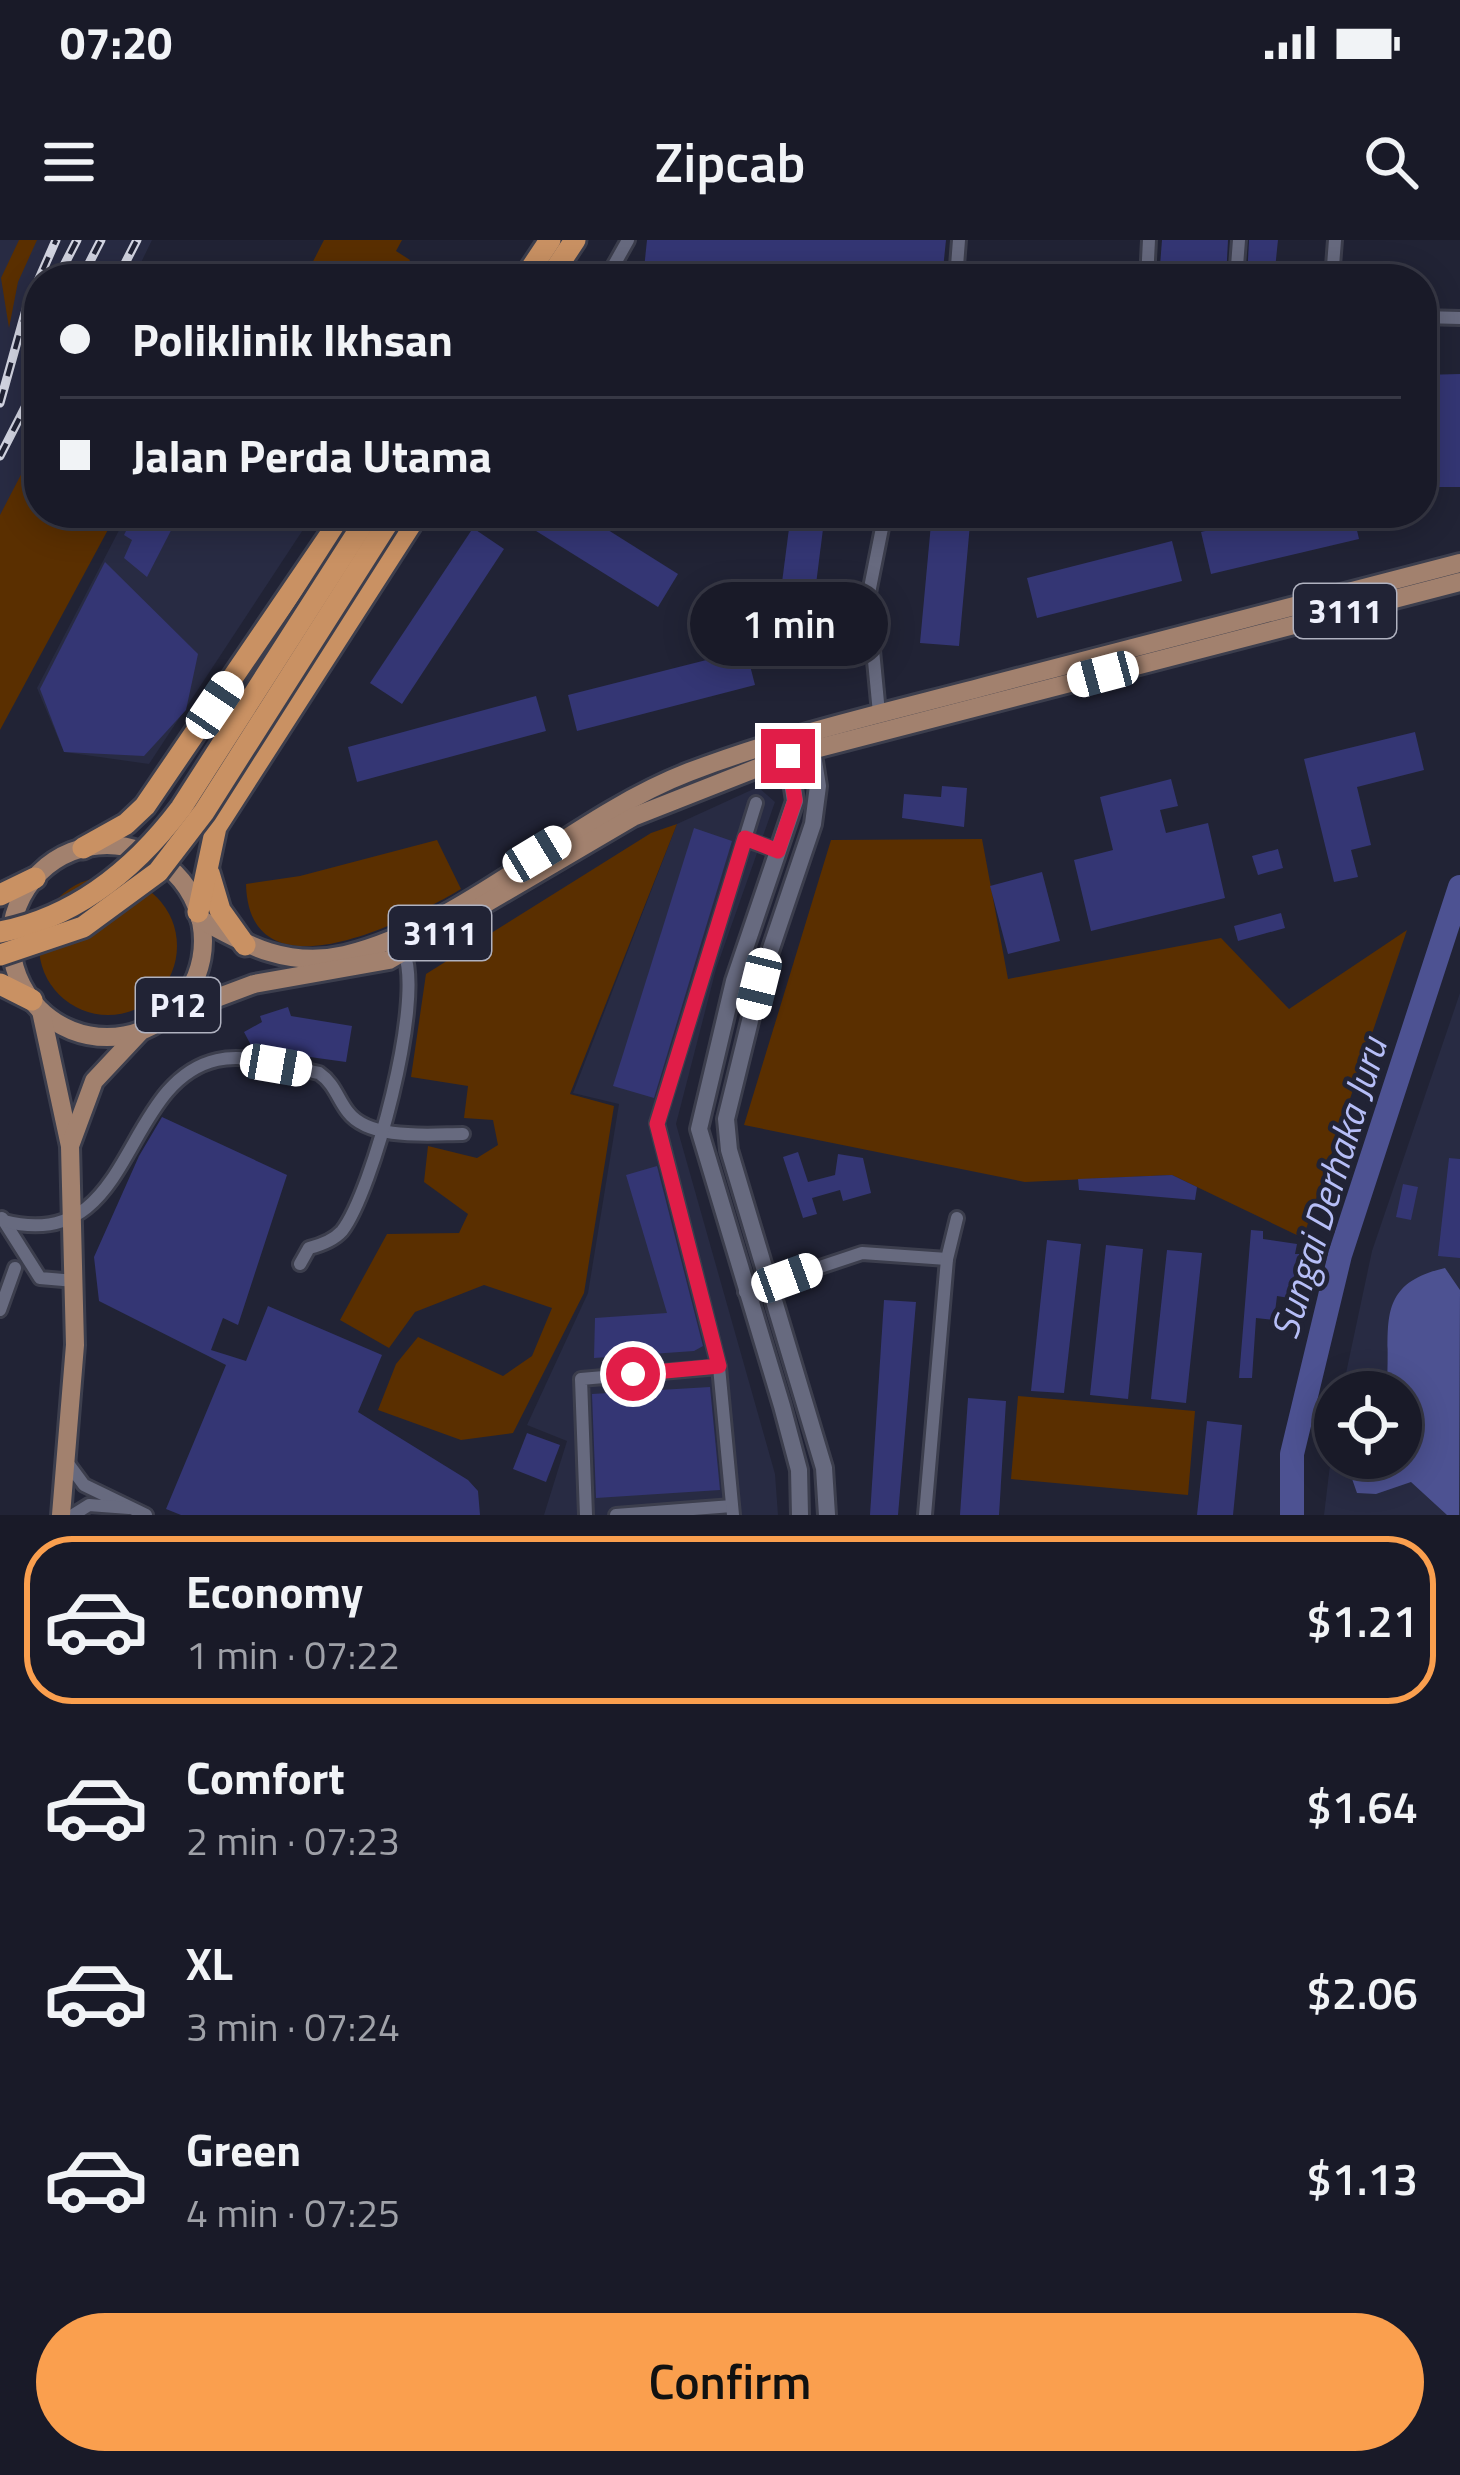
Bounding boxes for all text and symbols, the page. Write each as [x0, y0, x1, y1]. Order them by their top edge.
text: 07:20 [60, 8, 172, 76]
text: Zipcab [654, 121, 806, 203]
icon: menu [36, 129, 102, 195]
icon: search [1358, 129, 1424, 195]
text: Poliklinik Ikhsan [132, 305, 453, 373]
text: Jalan Perda Utama [132, 421, 492, 489]
callout: 1 min [689, 582, 887, 666]
road number: 3111 [1294, 584, 1396, 638]
text: 1 min [742, 594, 836, 653]
car [1064, 647, 1142, 701]
car [180, 665, 250, 745]
route end [761, 729, 815, 783]
car [497, 820, 577, 888]
road number: 3111 [389, 906, 491, 960]
car [733, 945, 785, 1023]
road number: P12 [136, 978, 220, 1032]
water label: Sungai Derhaka Juru [1254, 1028, 1403, 1346]
car [237, 1041, 315, 1089]
car [747, 1249, 827, 1307]
route start [606, 1347, 660, 1401]
map controls [1314, 1371, 1422, 1479]
button: locate [1314, 1371, 1422, 1479]
text: Economy [186, 1557, 363, 1625]
icon: car [42, 1566, 150, 1674]
text: $1.21 [1306, 1586, 1418, 1654]
text: 1 min · 07:22 [186, 1625, 400, 1684]
text: Comfort [186, 1743, 345, 1811]
icon: car [42, 1752, 150, 1860]
text: $1.64 [1306, 1772, 1418, 1840]
text: 2 min · 07:23 [186, 1811, 400, 1870]
text: XL [186, 1929, 233, 1997]
icon: car [42, 1938, 150, 2046]
text: $2.06 [1306, 1958, 1418, 2026]
text: 3 min · 07:24 [186, 1997, 400, 2056]
text: Green [186, 2115, 301, 2183]
icon: car [42, 2124, 150, 2232]
text: $1.13 [1306, 2144, 1418, 2212]
text: 4 min · 07:25 [186, 2183, 400, 2242]
button: Confirm [36, 2313, 1424, 2451]

